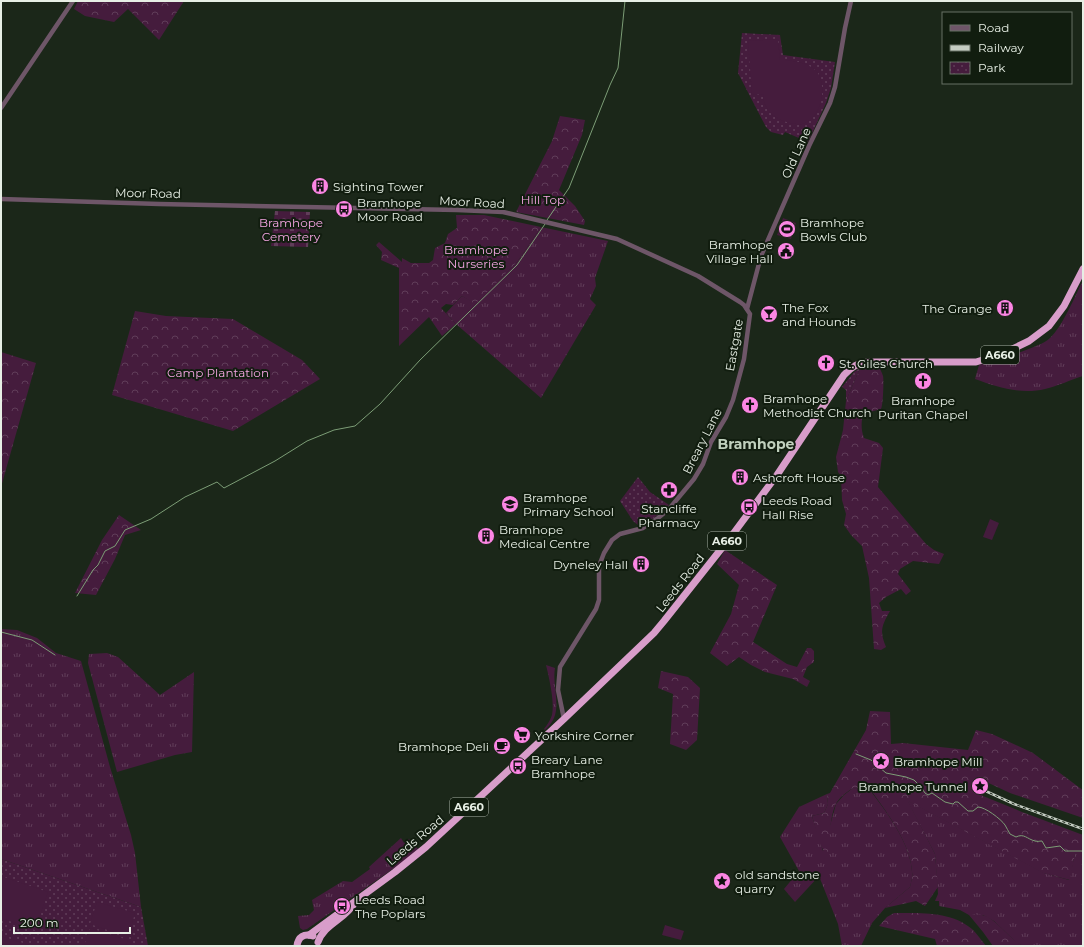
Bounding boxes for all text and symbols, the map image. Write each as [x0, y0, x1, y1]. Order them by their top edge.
legend [942, 12, 1072, 84]
text: Road [978, 20, 1009, 35]
text: Railway [978, 40, 1024, 55]
text: Park [978, 60, 1006, 75]
street label: Old Lane [778, 125, 814, 181]
building icon: Sighting Tower [310, 176, 330, 196]
place label: Sighting Tower [333, 179, 424, 194]
street label: Moor Road [115, 185, 181, 201]
park label: Hill Top [521, 192, 565, 207]
street label: Moor Road [439, 193, 505, 211]
place label: Bramhope Moor Road [357, 195, 423, 224]
bus stop icon: Bramhope Moor Road [334, 199, 354, 219]
park label: Bramhope Cemetery [259, 215, 323, 244]
place label: Bramhope Bowls Club [800, 215, 867, 244]
sports icon: Bramhope Bowls Club [777, 219, 797, 239]
place label: Bramhope Village Hall [706, 237, 773, 266]
public building icon: Bramhope Village Hall [776, 241, 796, 261]
park label: Bramhope Nurseries [444, 242, 508, 271]
building icon: The Grange [995, 298, 1015, 318]
place label: The Fox and Hounds [782, 300, 856, 329]
place label: The Grange [922, 301, 992, 316]
bar icon: The Fox and Hounds [759, 304, 779, 324]
street label: Eastgate [722, 318, 746, 372]
road number: A660 [981, 346, 1019, 364]
church icon: St. Giles Church [816, 353, 836, 373]
place label: St. Giles Church [839, 356, 933, 371]
park label: Camp Plantation [167, 365, 269, 380]
church icon: Bramhope Puritan Chapel [913, 371, 933, 391]
place label: Bramhope Methodist Church [763, 391, 872, 420]
place label: Bramhope Puritan Chapel [878, 393, 968, 422]
church icon: Bramhope Methodist Church [740, 395, 760, 415]
street label: Breary Lane [679, 406, 725, 476]
district label: Bramhope [718, 435, 795, 453]
building icon: Ashcroft House [730, 467, 750, 487]
place label: Ashcroft House [753, 470, 845, 485]
pharmacy icon: Stancliffe Pharmacy [659, 480, 679, 500]
place label: Bramhope Primary School [523, 490, 614, 519]
place label: Leeds Road Hall Rise [762, 493, 832, 522]
school or university icon: Bramhope Primary School [500, 494, 520, 514]
bus stop icon: Leeds Road Hall Rise [739, 497, 759, 517]
place label: Stancliffe Pharmacy [638, 501, 700, 530]
place label: Bramhope Medical Centre [499, 522, 590, 551]
building icon: Bramhope Medical Centre [476, 526, 496, 546]
road number: A660 [708, 532, 746, 550]
street label: Leeds Road [653, 551, 707, 615]
building icon: Dyneley Hall [631, 554, 651, 574]
place label: Dyneley Hall [553, 557, 628, 572]
supermarket icon: Yorkshire Corner [512, 725, 532, 745]
place label: Yorkshire Corner [535, 728, 634, 743]
cafe icon: Bramhope Deli [492, 736, 512, 756]
place label: Bramhope Deli [398, 739, 489, 754]
place icon: Bramhope Mill [871, 751, 891, 771]
place label: Breary Lane Bramhope [531, 752, 603, 781]
place label: Bramhope Mill [894, 754, 983, 769]
bus stop icon: Breary Lane Bramhope [508, 756, 528, 776]
place icon: Bramhope Tunnel [970, 776, 990, 796]
place label: Bramhope Tunnel [858, 779, 967, 794]
road number: A660 [450, 798, 488, 816]
street label: Leeds Road [383, 812, 447, 868]
place label: old sandstone quarry [735, 867, 820, 896]
place icon: old sandstone quarry [712, 871, 732, 891]
place label: Leeds Road The Poplars [355, 892, 426, 921]
bus stop icon: Leeds Road The Poplars [332, 896, 352, 916]
scale bar [14, 909, 130, 935]
text: 200 m [20, 915, 59, 930]

